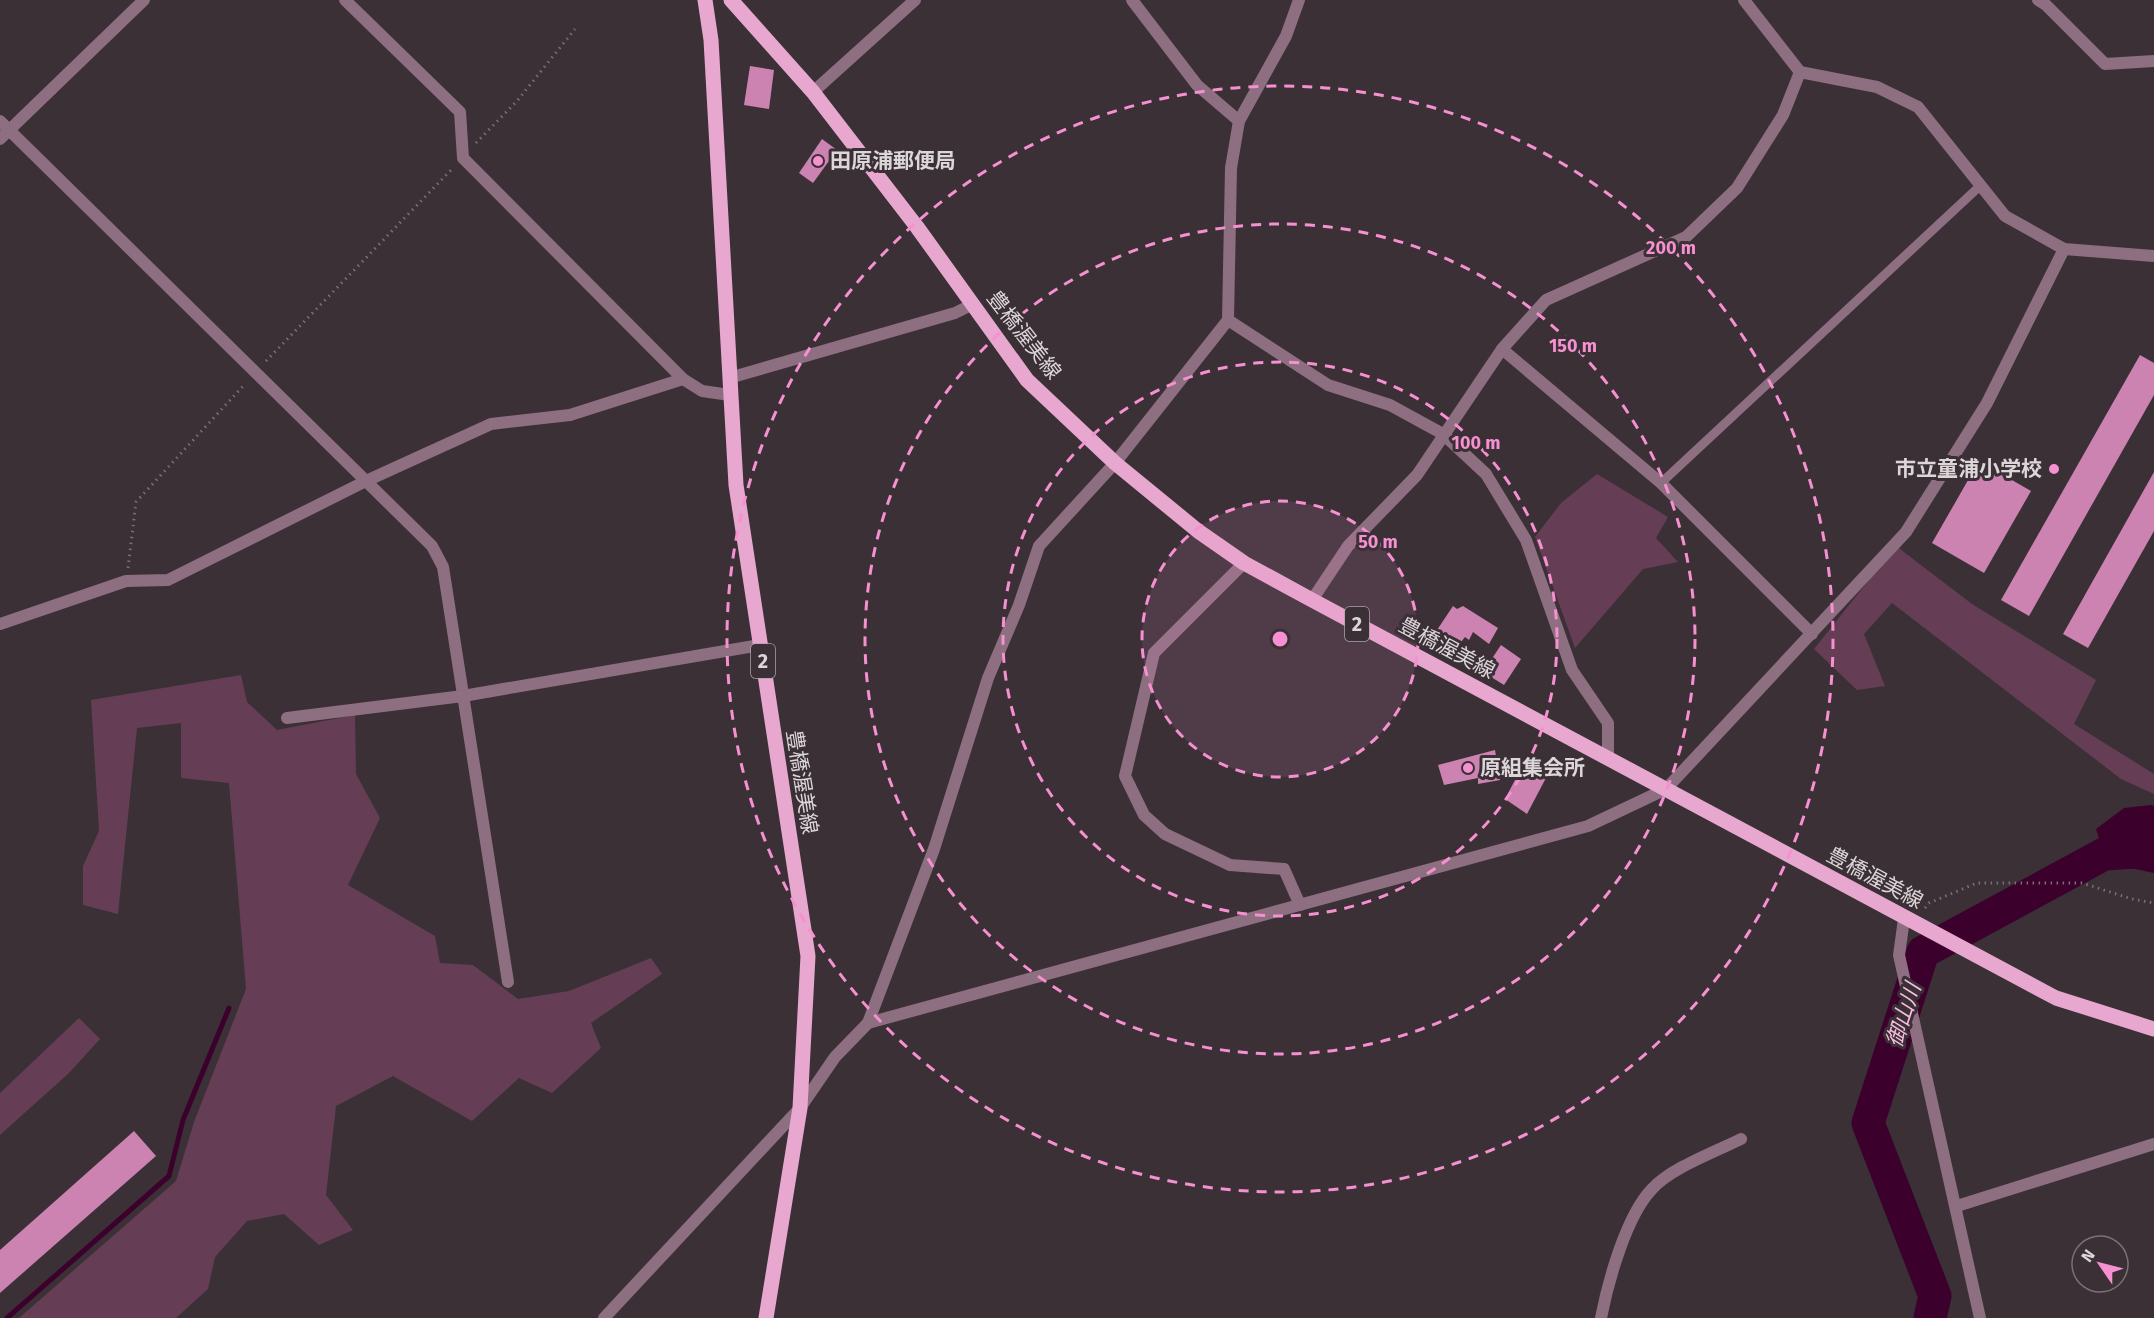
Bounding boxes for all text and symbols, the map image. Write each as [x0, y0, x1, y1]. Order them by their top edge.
place label: 田原浦郵便局 [830, 148, 956, 174]
marker: 田原浦郵便局 [811, 154, 825, 168]
text: 200 m [1646, 237, 1696, 259]
street label: 豊橋渥美線 [981, 286, 1067, 384]
text: 150 m [1549, 335, 1597, 357]
text: 100 m [1452, 432, 1500, 454]
place label: 市立童浦小学校 [1895, 456, 2042, 482]
marker: 市立童浦小学校 [2047, 462, 2061, 476]
text: 50 m [1358, 531, 1398, 553]
road number: 2 [1345, 607, 1369, 641]
street label: 豊橋渥美線 [1395, 612, 1499, 684]
centre of rings [1270, 629, 1290, 649]
road number: 2 [751, 644, 775, 678]
street label: 豊橋渥美線 [781, 728, 823, 836]
place label: 原組集会所 [1480, 755, 1585, 781]
marker: 原組集会所 [1461, 761, 1475, 775]
street label: 豊橋渥美線 [1823, 842, 1927, 914]
water label: 御山川 [1880, 978, 1927, 1051]
north arrow [2070, 1234, 2130, 1294]
text: N [2077, 1246, 2099, 1265]

